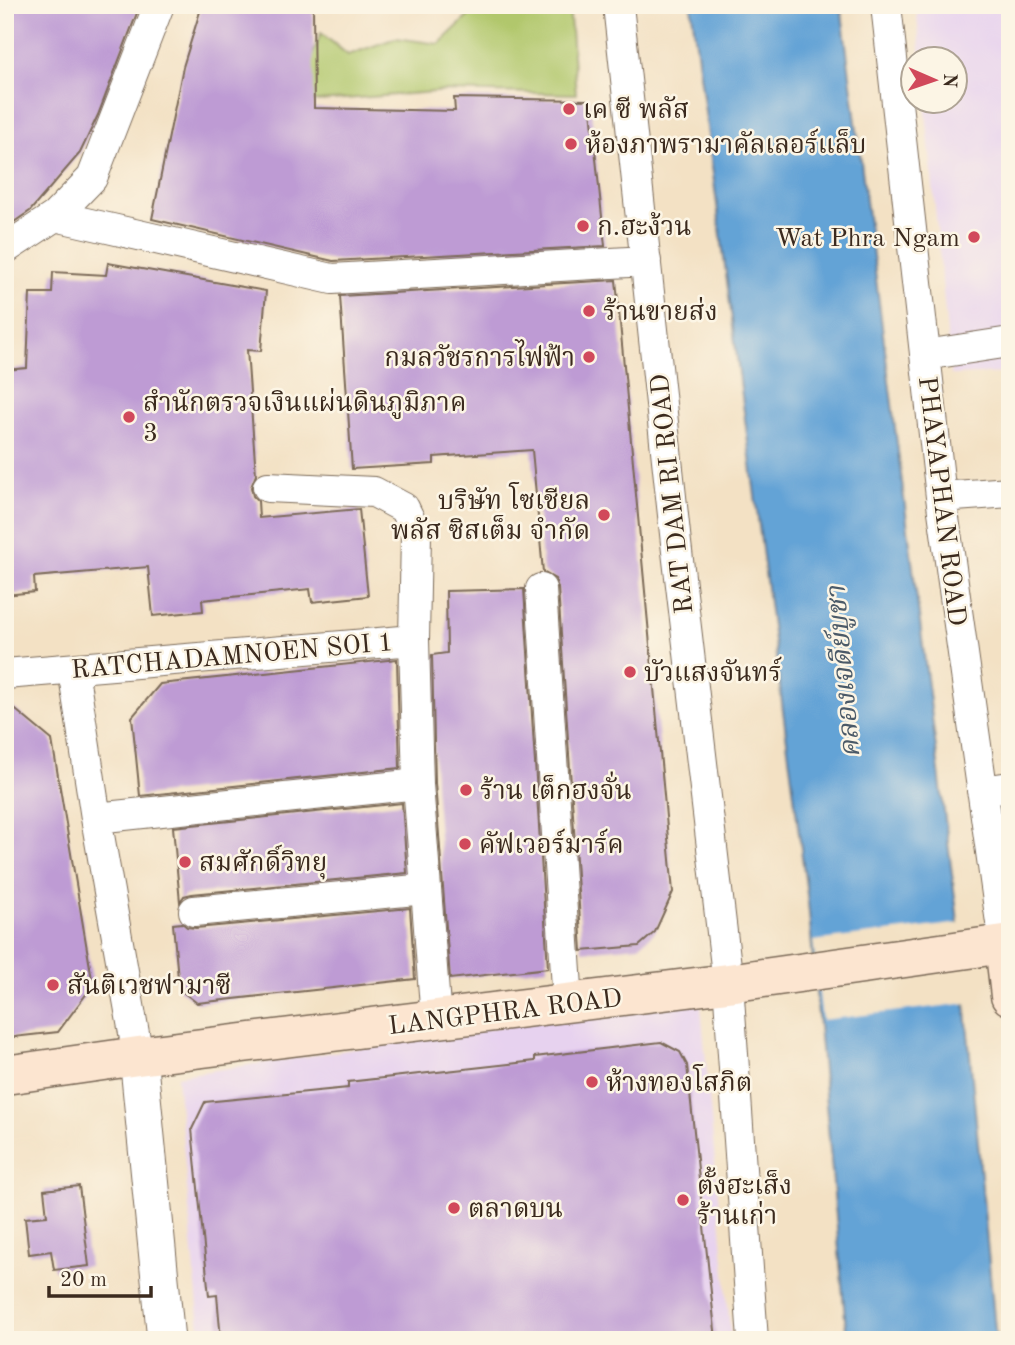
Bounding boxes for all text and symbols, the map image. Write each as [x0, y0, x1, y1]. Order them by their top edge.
north arrow [900, 46, 970, 116]
text: N [939, 73, 958, 89]
place label: เค ซี พลัส [583, 96, 689, 124]
marker: เค ซี พลัส [561, 101, 577, 117]
place label: ห้องภาพรามาคัลเลอร์แล็บ [585, 128, 867, 159]
marker: ห้องภาพรามาคัลเลอร์แล็บ [563, 136, 579, 152]
place label: ก.ฮะง้วน [597, 212, 691, 241]
marker: ก.ฮะง้วน [575, 218, 591, 234]
place label: Wat Phra Ngam [775, 226, 960, 252]
marker: Wat Phra Ngam [966, 229, 982, 245]
place label: ร้านขายส่ง [603, 296, 718, 326]
marker: ร้านขายส่ง [581, 303, 597, 319]
place label: กมลวัชรการไฟฟ้า [384, 339, 575, 372]
marker: กมลวัชรการไฟฟ้า [581, 349, 597, 365]
street label: RAT DAM RI ROAD [647, 373, 699, 615]
street label: PHAYAPHAN ROAD [913, 375, 969, 628]
place label: สำนักตรวจเงินแผ่นดินภูมิภาค 3 [143, 387, 466, 447]
marker: สำนักตรวจเงินแผ่นดินภูมิภาค 3 [121, 409, 137, 425]
place label: บริษัท โซเชียล พลัส ซิสเต็ม จำกัด [391, 482, 590, 545]
marker: บริษัท โซเชียล พลัส ซิสเต็ม จำกัด [596, 507, 612, 523]
water label: คลองเจดีย์บูชา [819, 583, 868, 759]
street label: RATCHADAMNOEN SOI 1 [70, 630, 394, 684]
place label: บัวแสงจันทร์ [644, 656, 782, 687]
marker: บัวแสงจันทร์ [622, 664, 638, 680]
place label: ร้าน เต็กฮงจั่น [480, 771, 632, 805]
marker: ร้าน เต็กฮงจั่น [458, 782, 474, 798]
place label: คัฟเวอร์มาร์ค [479, 828, 624, 859]
marker: คัฟเวอร์มาร์ค [457, 836, 473, 852]
place label: สมศักดิ์วิทยุ [199, 844, 327, 880]
marker: สมศักดิ์วิทยุ [177, 854, 193, 870]
place label: สันติเวชฟามาซี [67, 972, 231, 1000]
marker: สันติเวชฟามาซี [45, 977, 61, 993]
street label: LANGPHRA ROAD [387, 986, 624, 1040]
place label: ห้างทองโสภิต [606, 1064, 752, 1097]
marker: ห้างทองโสภิต [584, 1074, 600, 1090]
place label: ตั้งฮะเส็ง ร้านเก่า [697, 1166, 792, 1230]
marker: ตั้งฮะเส็ง ร้านเก่า [675, 1192, 691, 1208]
place label: ตลาดบน [468, 1197, 563, 1223]
marker: ตลาดบน [446, 1200, 462, 1216]
scale bar [49, 1254, 150, 1298]
text: 20 m [60, 1270, 107, 1291]

